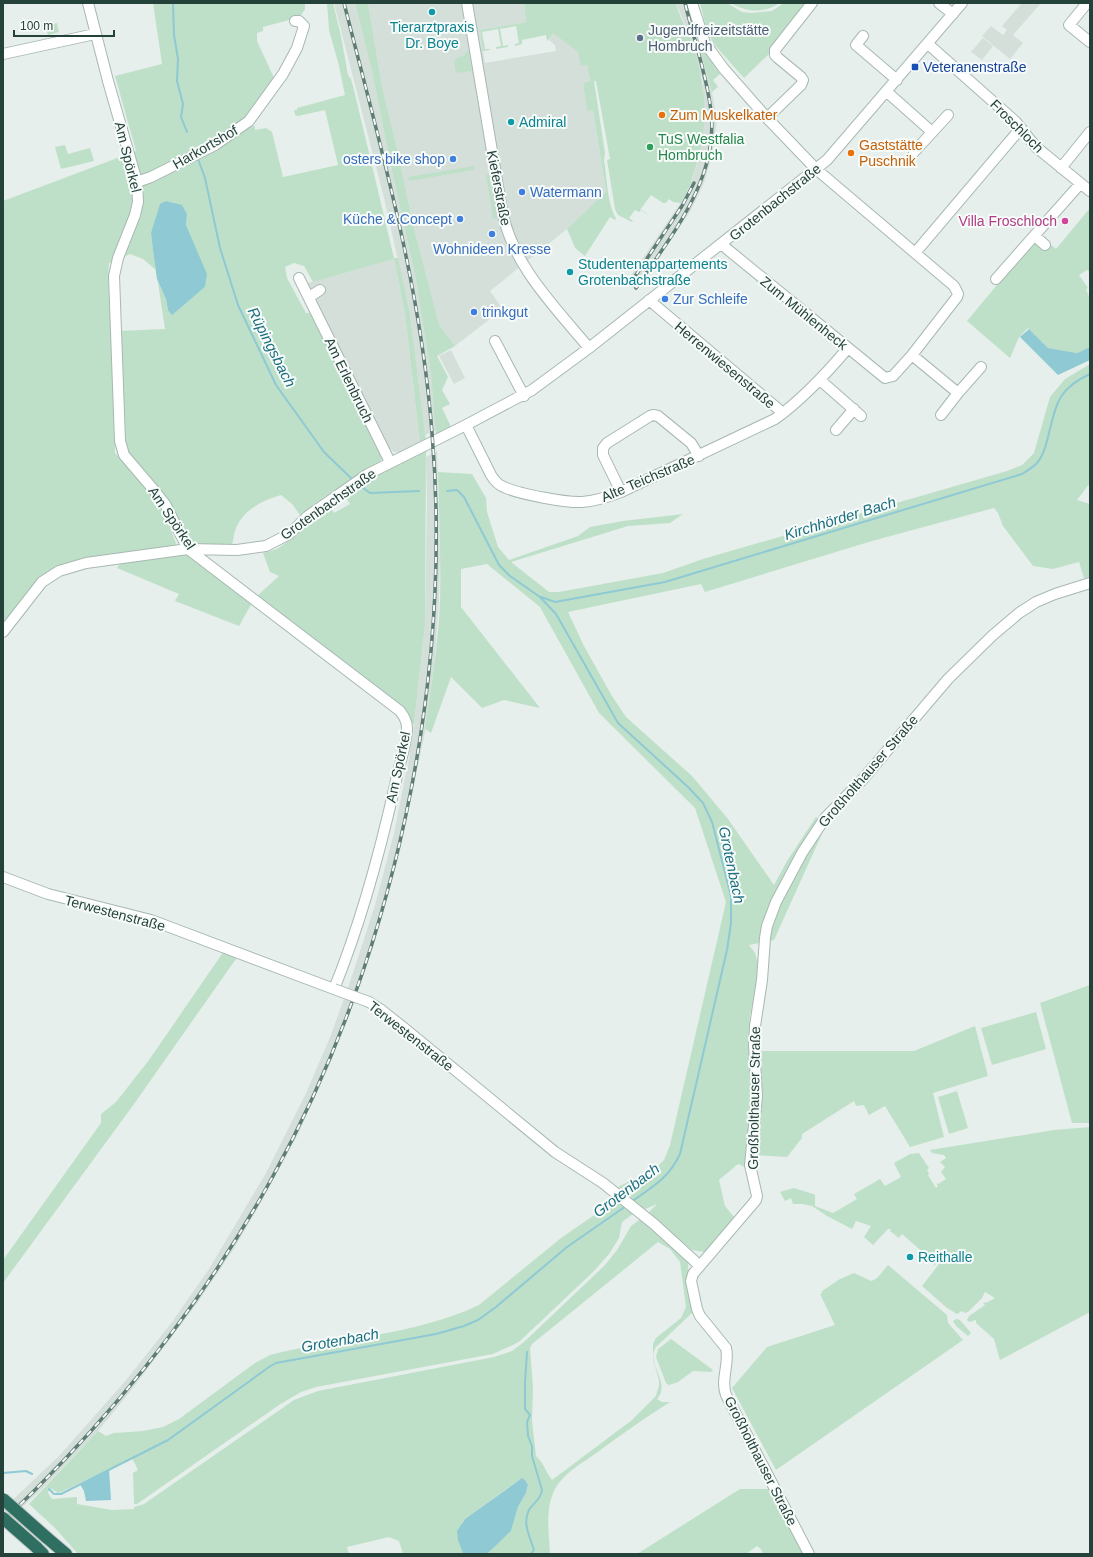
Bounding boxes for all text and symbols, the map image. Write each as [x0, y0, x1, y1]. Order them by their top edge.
marker: Tierarztpraxis Dr. Boye [427, 7, 437, 17]
scale bar [14, 12, 114, 38]
text: 100 m [20, 19, 53, 33]
place label: Tierarztpraxis Dr. Boye [390, 19, 474, 51]
place label: Jugendfreizeitstätte Hombruch [648, 22, 770, 54]
marker: Jugendfreizeitstätte Hombruch [635, 33, 645, 43]
place label: Veteranenstraße [923, 59, 1027, 75]
marker: Veteranenstraße [910, 62, 920, 72]
street label: Froschloch [987, 96, 1047, 156]
place label: Zum Muskelkater [670, 107, 778, 123]
marker: Zum Muskelkater [657, 110, 667, 120]
place label: Admiral [519, 114, 566, 130]
marker: Admiral [506, 117, 516, 127]
street label: Am Spörkel [111, 120, 145, 194]
street label: Harkortshof [170, 122, 240, 172]
place label: TuS Westfalia Hombruch [658, 131, 745, 163]
place label: Gaststätte Puschnik [859, 137, 923, 169]
marker: TuS Westfalia Hombruch [645, 142, 655, 152]
marker: Gaststätte Puschnik [846, 148, 856, 158]
street label: Kieferstraße [484, 149, 514, 227]
place label: osters bike shop [343, 151, 445, 167]
marker: osters bike shop [448, 154, 458, 164]
street label: Grotenbachstraße [726, 160, 824, 244]
place label: Watermann [530, 184, 602, 200]
marker: Watermann [517, 187, 527, 197]
place label: Küche & Concept [343, 211, 452, 227]
place label: Villa Froschloch [958, 213, 1057, 229]
marker: Küche & Concept [455, 214, 465, 224]
marker: Villa Froschloch [1060, 216, 1070, 226]
marker: Wohnideen Kresse [487, 229, 497, 239]
place label: Wohnideen Kresse [433, 241, 551, 257]
place label: Studentenappartements Grotenbachstraße [578, 256, 727, 288]
marker: Studentenappartements Grotenbachstraße [565, 267, 575, 277]
street label: Zum Mühlenheck [757, 273, 852, 354]
place label: Zur Schleife [673, 291, 748, 307]
marker: Zur Schleife [660, 294, 670, 304]
water label: Rüpingsbach [245, 304, 299, 390]
place label: trinkgut [482, 304, 528, 320]
marker: trinkgut [469, 307, 479, 317]
street label: Herrenwiesenstraße [672, 318, 779, 412]
street label: Am Erlenbruch [322, 335, 376, 425]
street label: Alte Teichstraße [599, 451, 697, 505]
street label: Grotenbachstraße [277, 465, 379, 543]
street label: Am Spörkel [145, 484, 199, 552]
water label: Kirchhörder Bach [782, 493, 898, 543]
street label: Großholthauser Straße [815, 712, 921, 830]
street label: Am Spörkel [383, 730, 413, 804]
water label: Grotenbach [716, 825, 748, 905]
street label: Terwestenstraße [63, 892, 167, 934]
street label: Terwestenstraße [365, 998, 457, 1074]
street label: Großholthauser Straße [745, 1026, 763, 1170]
water label: Grotenbach [590, 1160, 662, 1220]
place label: Reithalle [918, 1249, 973, 1265]
marker: Reithalle [905, 1252, 915, 1262]
water label: Grotenbach [300, 1325, 380, 1355]
street label: Großholthauser Straße [721, 1394, 801, 1529]

